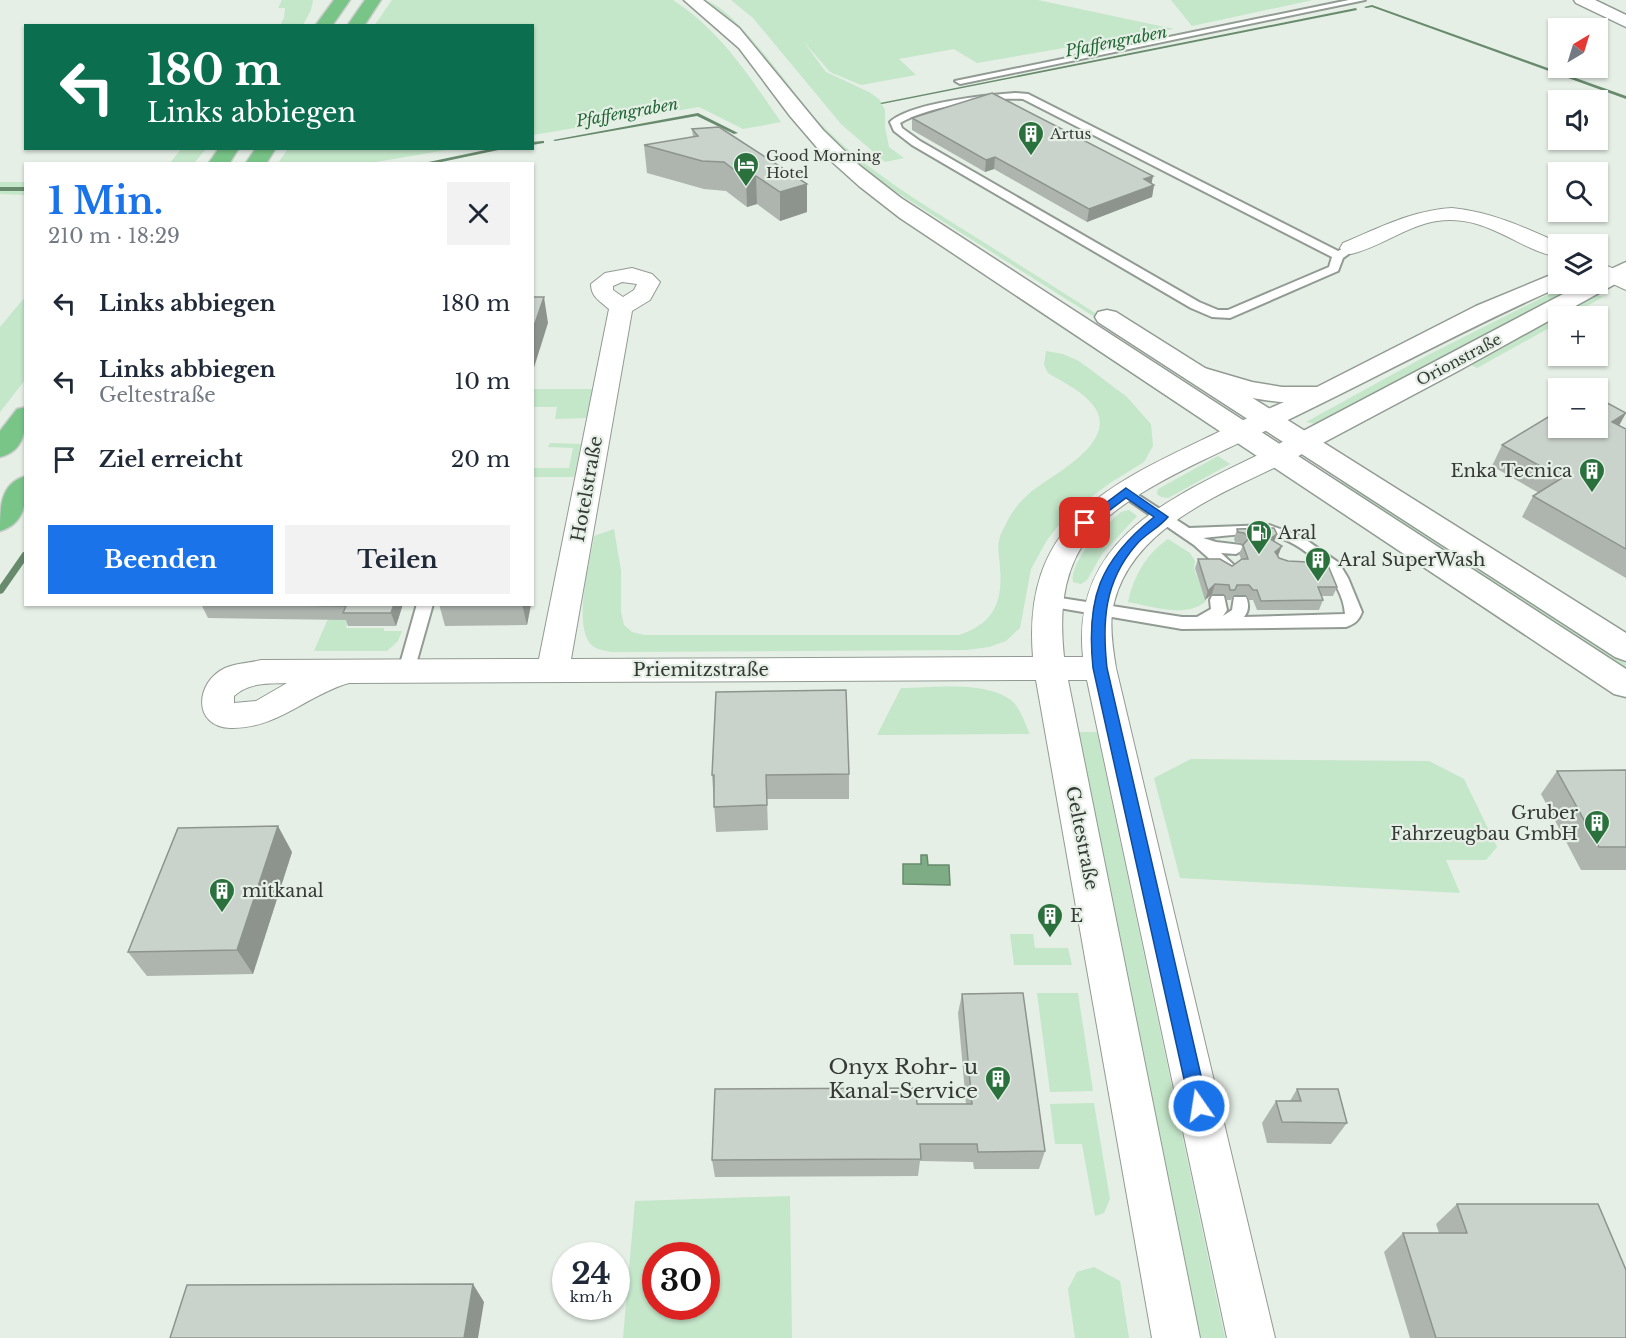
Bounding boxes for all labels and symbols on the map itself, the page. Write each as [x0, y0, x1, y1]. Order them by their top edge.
north arrow [1548, 18, 1608, 78]
water label: Pfaffengraben [1062, 21, 1169, 61]
water label: Pfaffengraben [573, 93, 680, 131]
building icon: Artus [1016, 119, 1046, 157]
place label: Artus [1049, 124, 1091, 143]
place label: Good Morning Hotel [766, 146, 882, 182]
hotel icon: Good Morning Hotel [731, 150, 761, 188]
street label: Orionstraße [1413, 329, 1504, 390]
street label: Hotelstraße [567, 434, 607, 544]
building icon: Enka Tecnica [1577, 456, 1607, 494]
place label: Enka Tecnica [1450, 460, 1572, 482]
pin [1059, 497, 1110, 548]
fuel station icon: Aral [1244, 518, 1274, 556]
place label: Aral [1277, 522, 1316, 544]
building icon: Aral SuperWash [1303, 545, 1333, 583]
place label: Aral SuperWash [1337, 549, 1486, 571]
street label: Priemitzstraße [633, 659, 769, 681]
street label: Geltestraße [1061, 784, 1103, 892]
place label: Gruber Fahrzeugbau GmbH [1391, 802, 1578, 845]
building icon: Gruber Fahrzeugbau GmbH [1582, 808, 1612, 846]
building icon: mitkanal [207, 876, 237, 914]
place label: mitkanal [242, 880, 324, 902]
building icon: E [1035, 901, 1065, 939]
place label: E [1070, 905, 1083, 927]
place label: Onyx Rohr- u Kanal-Service [828, 1054, 978, 1104]
building icon: Onyx Rohr- u Kanal-Service [983, 1064, 1013, 1102]
position arrow [1167, 1074, 1231, 1138]
speed limit sign: 30 [642, 1242, 720, 1320]

